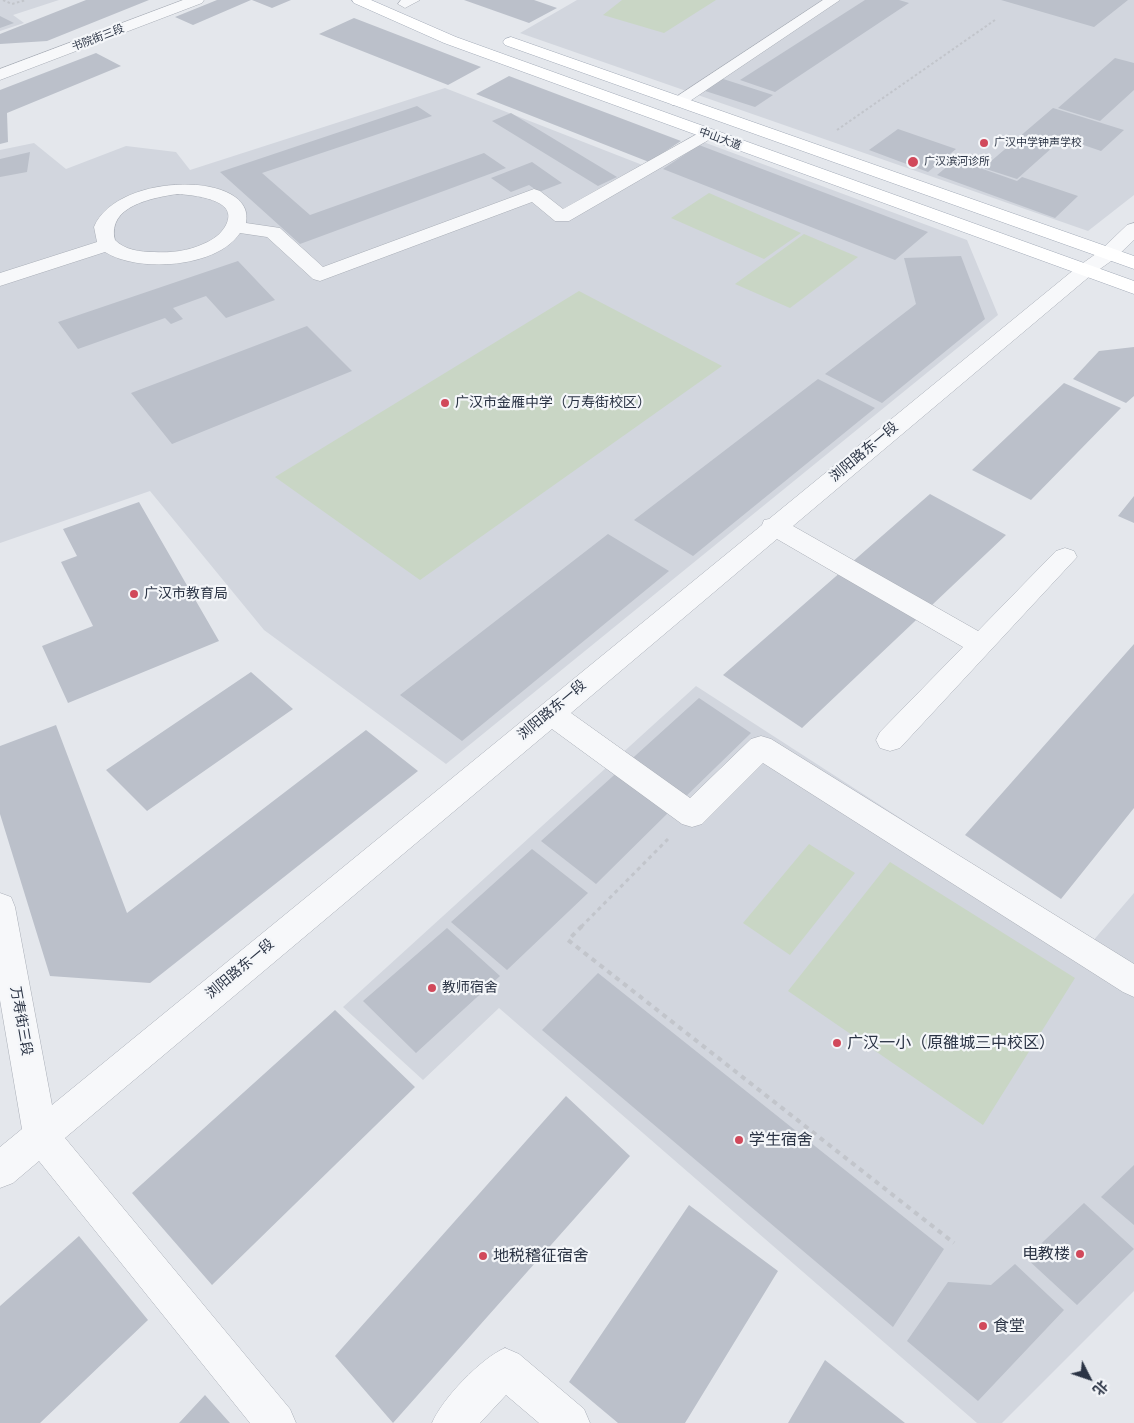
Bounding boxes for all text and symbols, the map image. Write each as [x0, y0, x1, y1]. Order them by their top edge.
street label: 书院街三段 [70, 22, 126, 54]
street label: 中山大道 [697, 125, 743, 153]
place label: 广汉中学钟声学校 [994, 136, 1082, 150]
marker: 广汉中学钟声学校 [978, 137, 990, 149]
marker: 广汉滨河诊所 [906, 155, 920, 169]
place label: 广汉滨河诊所 [924, 155, 990, 169]
place label: 广汉市金雁中学（万寿街校区） [455, 395, 651, 411]
marker: 广汉市金雁中学（万寿街校区） [439, 397, 451, 409]
street label: 浏阳路东一段 [826, 419, 902, 485]
place label: 广汉市教育局 [144, 586, 228, 602]
marker: 广汉市教育局 [128, 588, 140, 600]
street label: 浏阳路东一段 [514, 677, 590, 743]
street label: 浏阳路东一段 [202, 936, 278, 1002]
place label: 教师宿舍 [442, 980, 498, 996]
marker: 教师宿舍 [426, 982, 438, 994]
street label: 万寿街三段 [7, 985, 35, 1057]
place label: 广汉一小（原雒城三中校区） [847, 1033, 1055, 1053]
marker: 广汉一小（原雒城三中校区） [831, 1037, 843, 1049]
place label: 学生宿舍 [749, 1130, 813, 1150]
marker: 学生宿舍 [733, 1134, 745, 1146]
place label: 电教楼 [1022, 1244, 1070, 1264]
place label: 地税稽征宿舍 [493, 1246, 589, 1266]
marker: 电教楼 [1074, 1248, 1086, 1260]
marker: 地税稽征宿舍 [477, 1250, 489, 1262]
place label: 食堂 [993, 1316, 1025, 1336]
marker: 食堂 [977, 1320, 989, 1332]
north arrow [1064, 1353, 1114, 1403]
text: 北 [1089, 1377, 1112, 1399]

